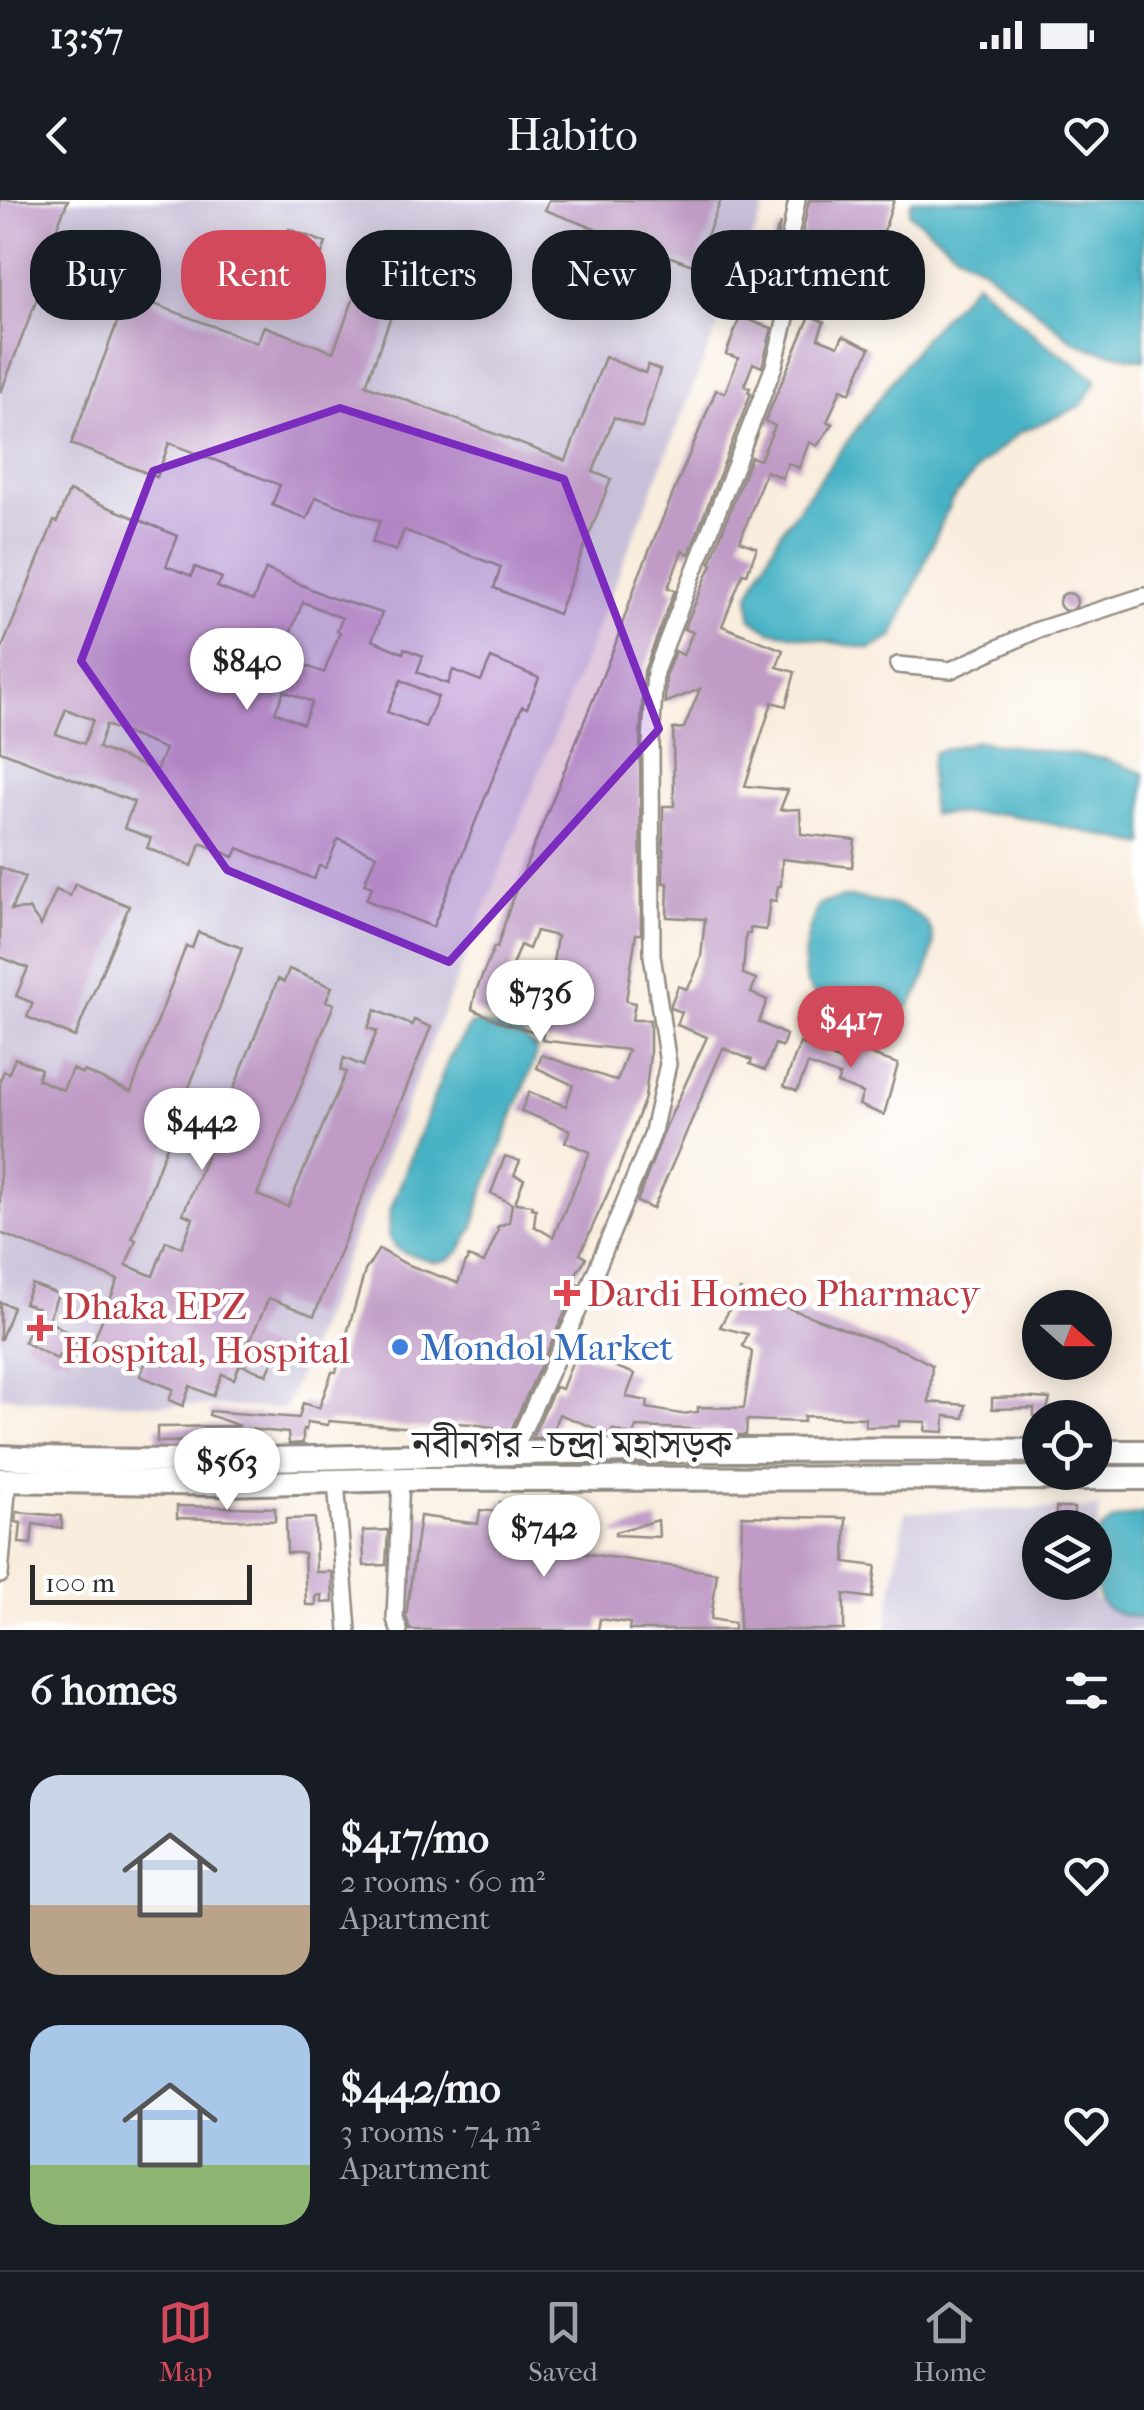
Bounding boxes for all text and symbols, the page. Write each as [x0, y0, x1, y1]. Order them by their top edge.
text: 13:57 [50, 13, 123, 58]
icon: back [30, 108, 85, 163]
icon: heart [1059, 108, 1114, 163]
text: Habito [506, 109, 638, 162]
chip: Buy [30, 230, 161, 320]
chip: Rent [181, 230, 326, 320]
chip: Filters [346, 230, 512, 320]
chip: New [532, 230, 671, 320]
chip: Apartment [691, 230, 925, 320]
pin: $840 [188, 628, 306, 713]
text: $840 [212, 642, 282, 679]
pin: $736 [481, 960, 599, 1045]
text: $736 [508, 974, 572, 1011]
pin: $417 [792, 986, 910, 1071]
text: $417 [819, 1000, 883, 1037]
pin: $442 [143, 1088, 261, 1173]
text: $442 [166, 1102, 238, 1139]
place label: Dardi Homeo Pharmacy [587, 1271, 981, 1316]
marker: Dardi Homeo Pharmacy [556, 1282, 578, 1304]
place label: Dhaka EPZ Hospital, Hospital [62, 1284, 350, 1373]
north arrow [1022, 1290, 1112, 1380]
map controls [1022, 1290, 1112, 1600]
marker: Dhaka EPZ Hospital, Hospital [27, 1315, 53, 1341]
place label: Mondol Market [420, 1325, 673, 1370]
marker: Mondol Market [389, 1336, 411, 1358]
button: locate [1022, 1400, 1112, 1490]
street label: নবীনগর - চন্দ্রা মহাসড়ক [410, 1422, 733, 1467]
pin: $563 [168, 1428, 286, 1513]
text: $563 [196, 1442, 258, 1479]
pin: $742 [485, 1495, 603, 1580]
text: $742 [510, 1509, 578, 1546]
button: layers [1022, 1510, 1112, 1600]
scale bar [30, 1560, 252, 1604]
text: 100 m [45, 1566, 115, 1599]
icon: filters [1059, 1663, 1114, 1718]
text: 6 homes [30, 1666, 177, 1715]
text: $417/mo [340, 1814, 489, 1863]
icon: home [110, 1815, 230, 1935]
icon: heart [1059, 1848, 1114, 1903]
text: 2 rooms · 60 m² [340, 1863, 545, 1900]
text: Apartment [340, 1900, 490, 1937]
text: $442/mo [340, 2064, 501, 2113]
icon: home [110, 2065, 230, 2185]
icon: heart [1059, 2098, 1114, 2153]
text: 3 rooms · 74 m² [340, 2113, 540, 2150]
text: Apartment [340, 2150, 490, 2187]
tab: Map [158, 2295, 213, 2388]
tab: Saved [528, 2295, 598, 2388]
tab: Home [913, 2295, 986, 2388]

